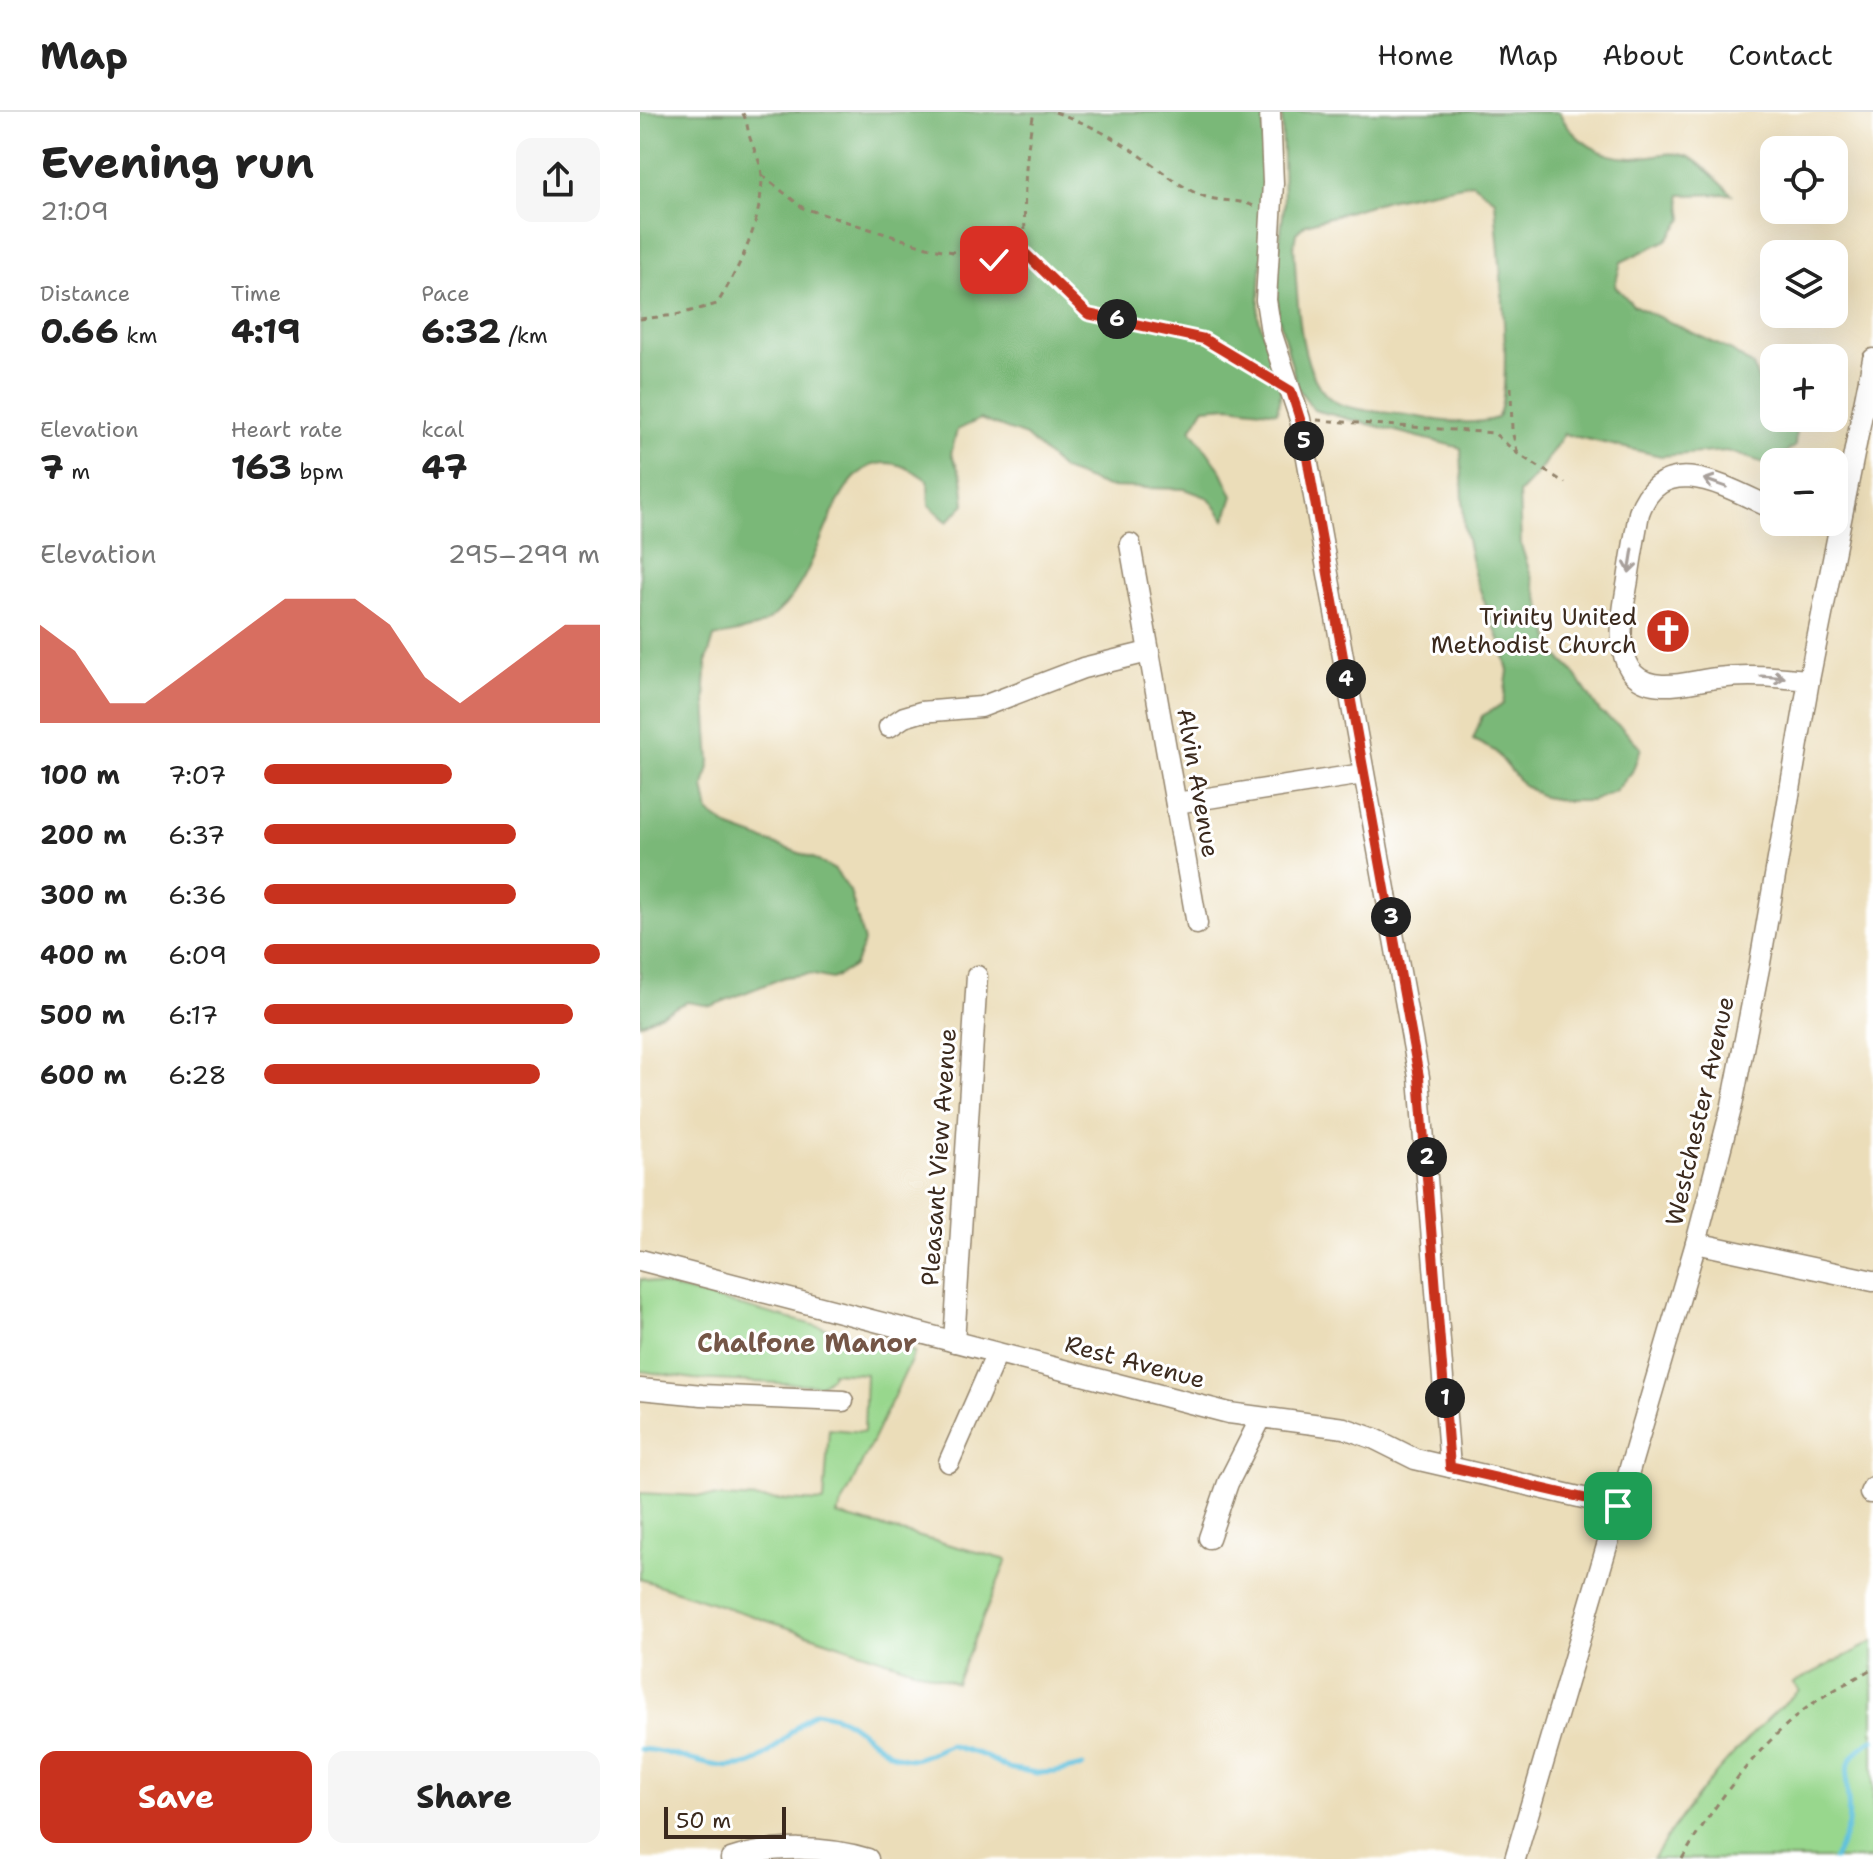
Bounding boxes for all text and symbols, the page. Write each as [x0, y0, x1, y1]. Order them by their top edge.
text: Map [40, 30, 128, 81]
text: Home [1377, 36, 1454, 74]
text: Map [1498, 36, 1558, 74]
text: About [1602, 36, 1684, 74]
text: Contact [1728, 36, 1833, 74]
text: Evening run [40, 133, 314, 192]
map controls [1760, 136, 1848, 536]
button: locate [1760, 136, 1848, 224]
button: share [516, 138, 600, 222]
text: 21:09 [40, 193, 109, 228]
pin [960, 226, 1028, 294]
icon: check [972, 238, 1016, 282]
button: layers [1760, 240, 1848, 328]
text: Distance [40, 279, 130, 308]
text: Time [231, 279, 281, 308]
text: Pace [421, 279, 470, 308]
pin: 6 [1097, 299, 1137, 339]
text: 6 [1109, 304, 1125, 333]
text: 0.66 [40, 308, 119, 354]
text: 4:19 [231, 308, 301, 354]
text: 6:32 [421, 308, 501, 354]
text: km [119, 321, 157, 350]
text: /km [501, 321, 548, 350]
button: + [1760, 344, 1848, 432]
text: Elevation [40, 415, 138, 444]
text: Heart rate [231, 415, 343, 444]
text: kcal [421, 415, 464, 444]
pin: 5 [1284, 421, 1324, 461]
text: 5 [1297, 426, 1311, 455]
text: 7 [40, 444, 64, 490]
text: 163 [231, 444, 292, 490]
text: 47 [421, 444, 468, 490]
button: − [1760, 448, 1848, 536]
text: m [64, 457, 90, 486]
text: bpm [292, 457, 344, 486]
one-way arrow [1703, 474, 1728, 489]
text: Elevation [40, 536, 156, 571]
text: 295–299 m [448, 536, 600, 571]
one-way arrow [1623, 548, 1638, 573]
place label: Trinity United Methodist Church [1431, 601, 1637, 661]
church icon: Trinity United Methodist Church [1644, 607, 1692, 655]
pin: 4 [1326, 659, 1366, 699]
text: 4 [1338, 664, 1354, 693]
one-way arrow [1759, 670, 1786, 685]
street label: Alvin Avenue [1169, 706, 1227, 860]
text: 100 m [40, 757, 120, 792]
text: 7:07 [168, 757, 226, 792]
text: 200 m [40, 817, 127, 852]
text: 6:37 [168, 817, 225, 852]
text: 300 m [40, 877, 127, 912]
text: 6:36 [168, 877, 227, 912]
pin: 3 [1371, 897, 1411, 937]
text: 3 [1383, 902, 1399, 931]
text: 400 m [40, 937, 127, 972]
text: 6:09 [168, 937, 227, 972]
street label: Westchester Avenue [1658, 993, 1742, 1229]
text: 500 m [40, 997, 125, 1032]
text: 6:17 [168, 997, 218, 1032]
street label: Pleasant View Avenue [914, 1027, 964, 1287]
text: 600 m [40, 1057, 127, 1092]
text: 6:28 [168, 1057, 227, 1092]
pin: 2 [1407, 1137, 1447, 1177]
text: 2 [1419, 1142, 1435, 1171]
district label: Chalfone Manor [697, 1325, 917, 1360]
street label: Rest Avenue [1061, 1328, 1209, 1396]
pin: 1 [1425, 1378, 1465, 1418]
text: 1 [1440, 1383, 1450, 1412]
pin [1584, 1472, 1652, 1540]
icon: arrive [1596, 1484, 1640, 1528]
button: Save [40, 1751, 312, 1843]
button: Share [328, 1751, 600, 1843]
scale bar [664, 1803, 786, 1839]
text: 50 m [676, 1806, 731, 1835]

